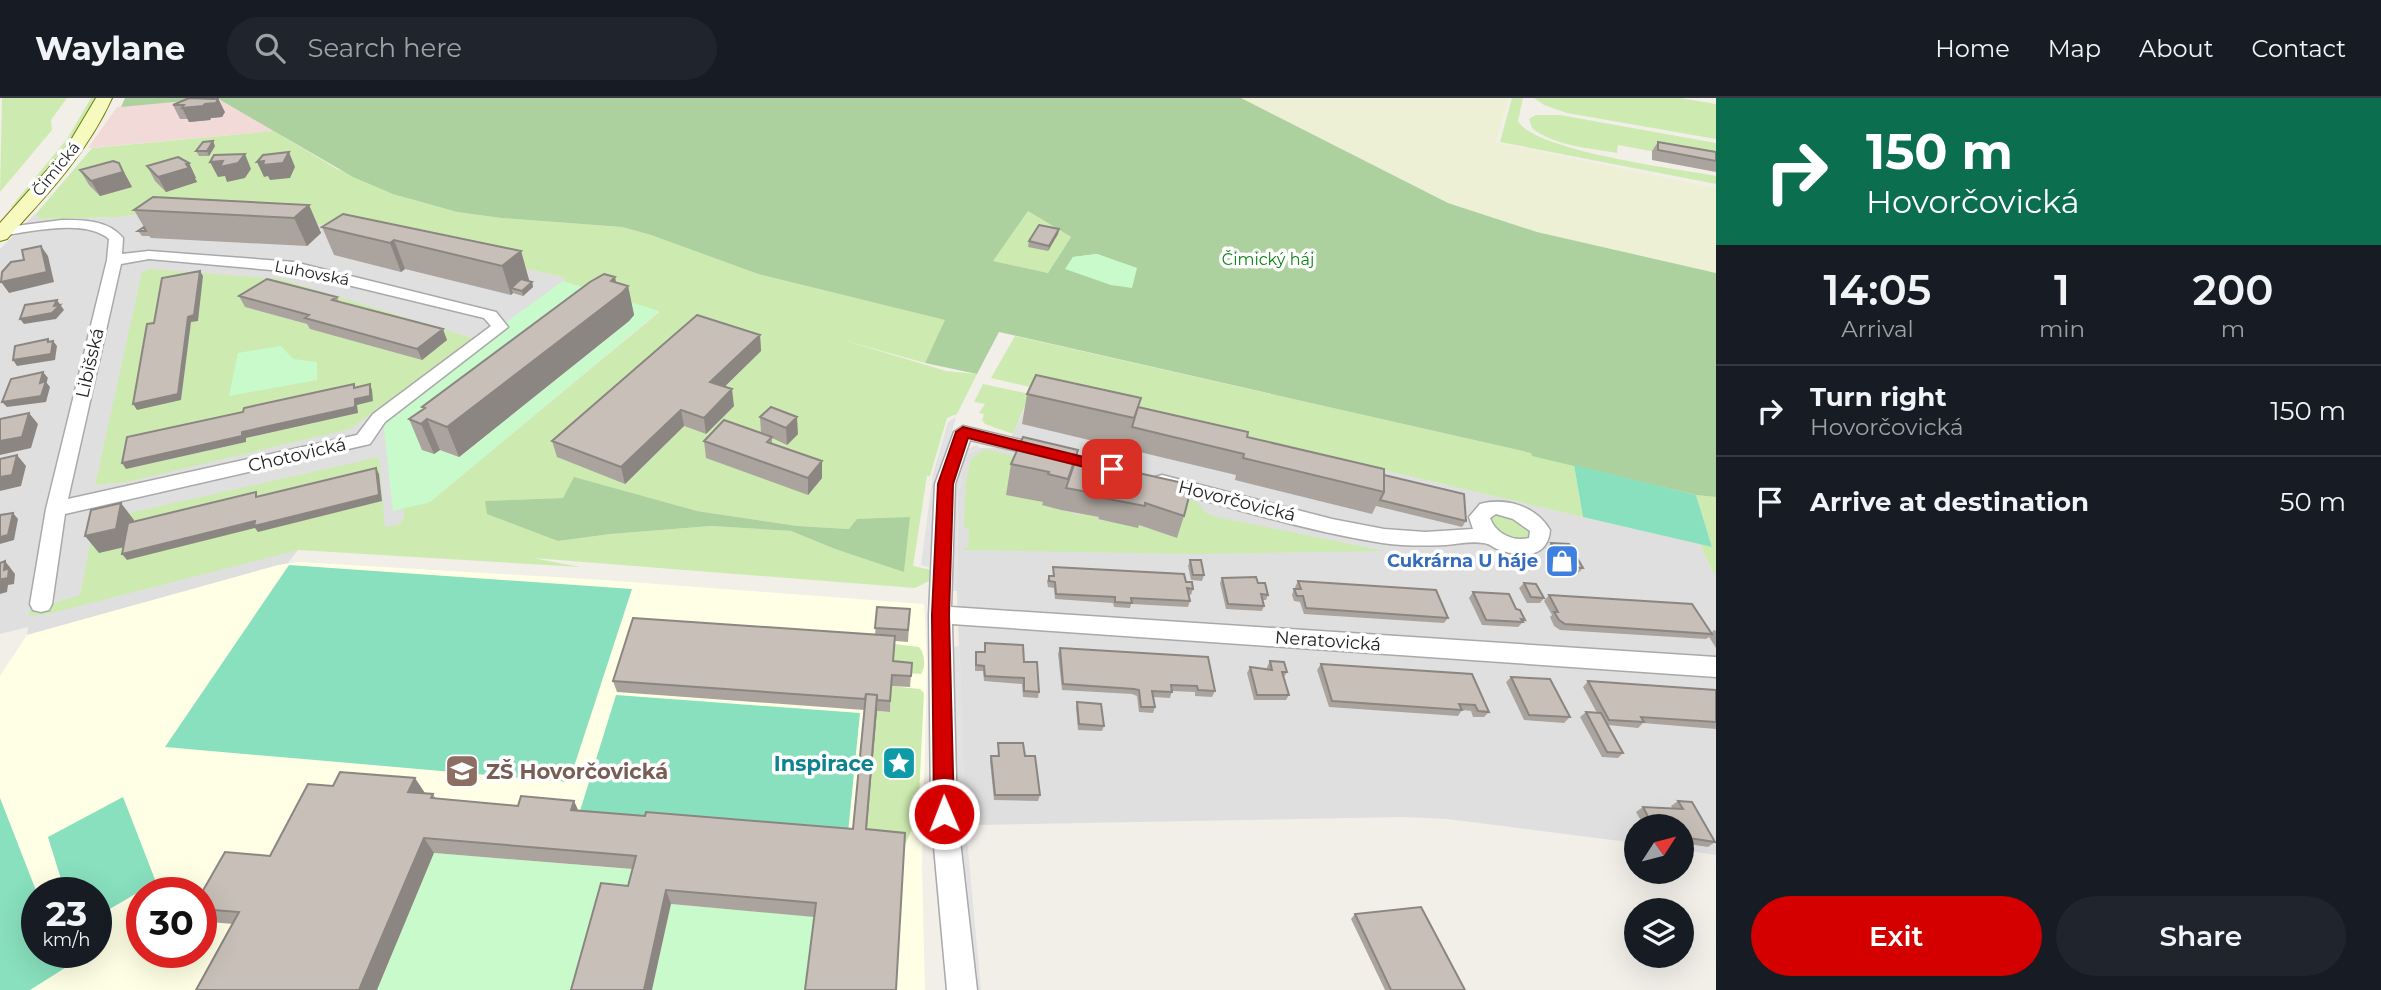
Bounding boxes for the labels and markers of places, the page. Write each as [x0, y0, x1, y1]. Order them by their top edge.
pin [1082, 439, 1142, 499]
shop icon: Cukrárna U háje [1543, 542, 1581, 580]
place label: Cukrárna U háje [1387, 550, 1538, 572]
place icon: Inspirace [880, 744, 918, 782]
place label: Inspirace [774, 751, 874, 776]
school or university icon: ZŠ Hovorčovická [443, 752, 481, 790]
place label: ZŠ Hovorčovická [486, 759, 668, 784]

